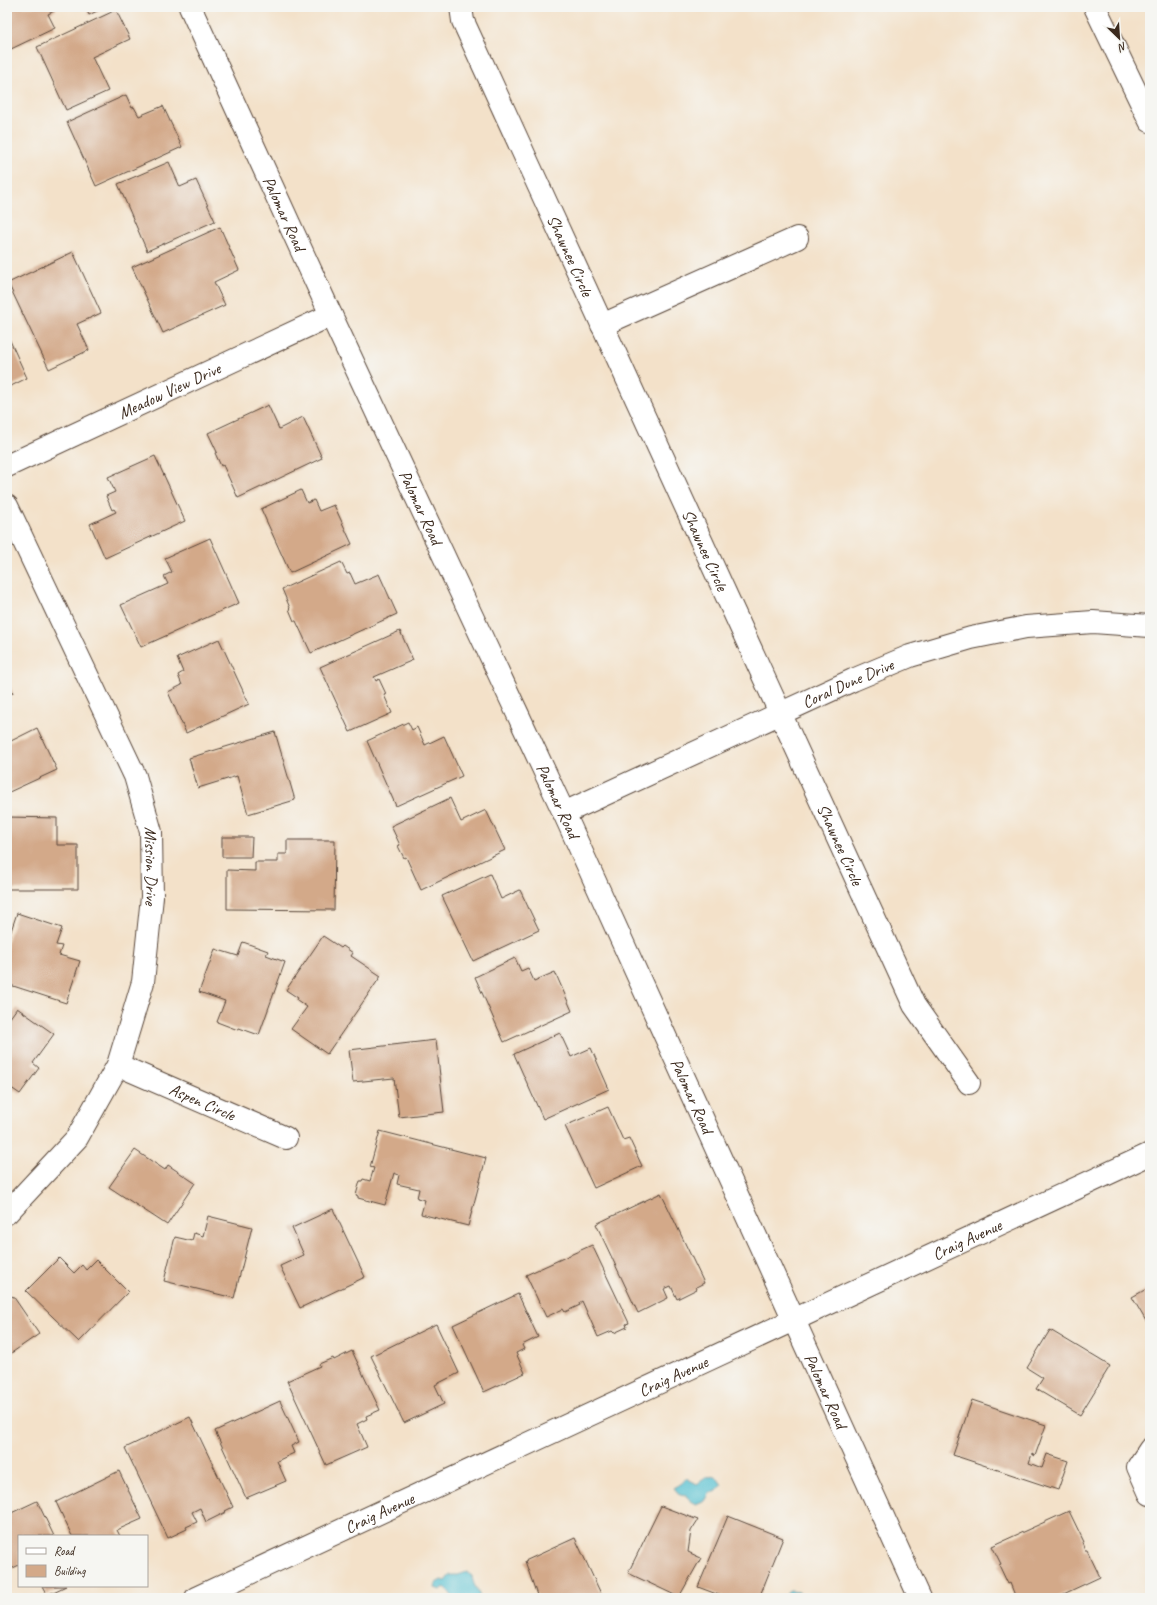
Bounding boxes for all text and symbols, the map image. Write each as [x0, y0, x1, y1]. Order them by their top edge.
north arrow [1099, 18, 1139, 58]
text: N [1115, 39, 1129, 56]
street label: Palomar Road [258, 173, 311, 256]
street label: Shawnee Circle [542, 212, 598, 301]
street label: Meadow View Drive [115, 357, 225, 424]
street label: Palomar Road [394, 467, 448, 550]
street label: Shawnee Circle [677, 506, 733, 596]
street label: Coral Dune Drive [799, 654, 898, 713]
street label: Palomar Road [531, 760, 585, 844]
street label: Shawnee Circle [812, 801, 868, 890]
street label: Mission Drive [140, 826, 162, 908]
street label: Palomar Road [666, 1055, 719, 1139]
street label: Aspen Circle [166, 1079, 240, 1126]
street label: Craig Avenue [929, 1214, 1006, 1265]
street label: Palomar Road [800, 1350, 853, 1434]
street label: Craig Avenue [635, 1351, 712, 1402]
street label: Craig Avenue [341, 1487, 419, 1538]
legend [18, 1535, 148, 1587]
text: Road [54, 1543, 76, 1559]
text: Building [54, 1563, 86, 1579]

